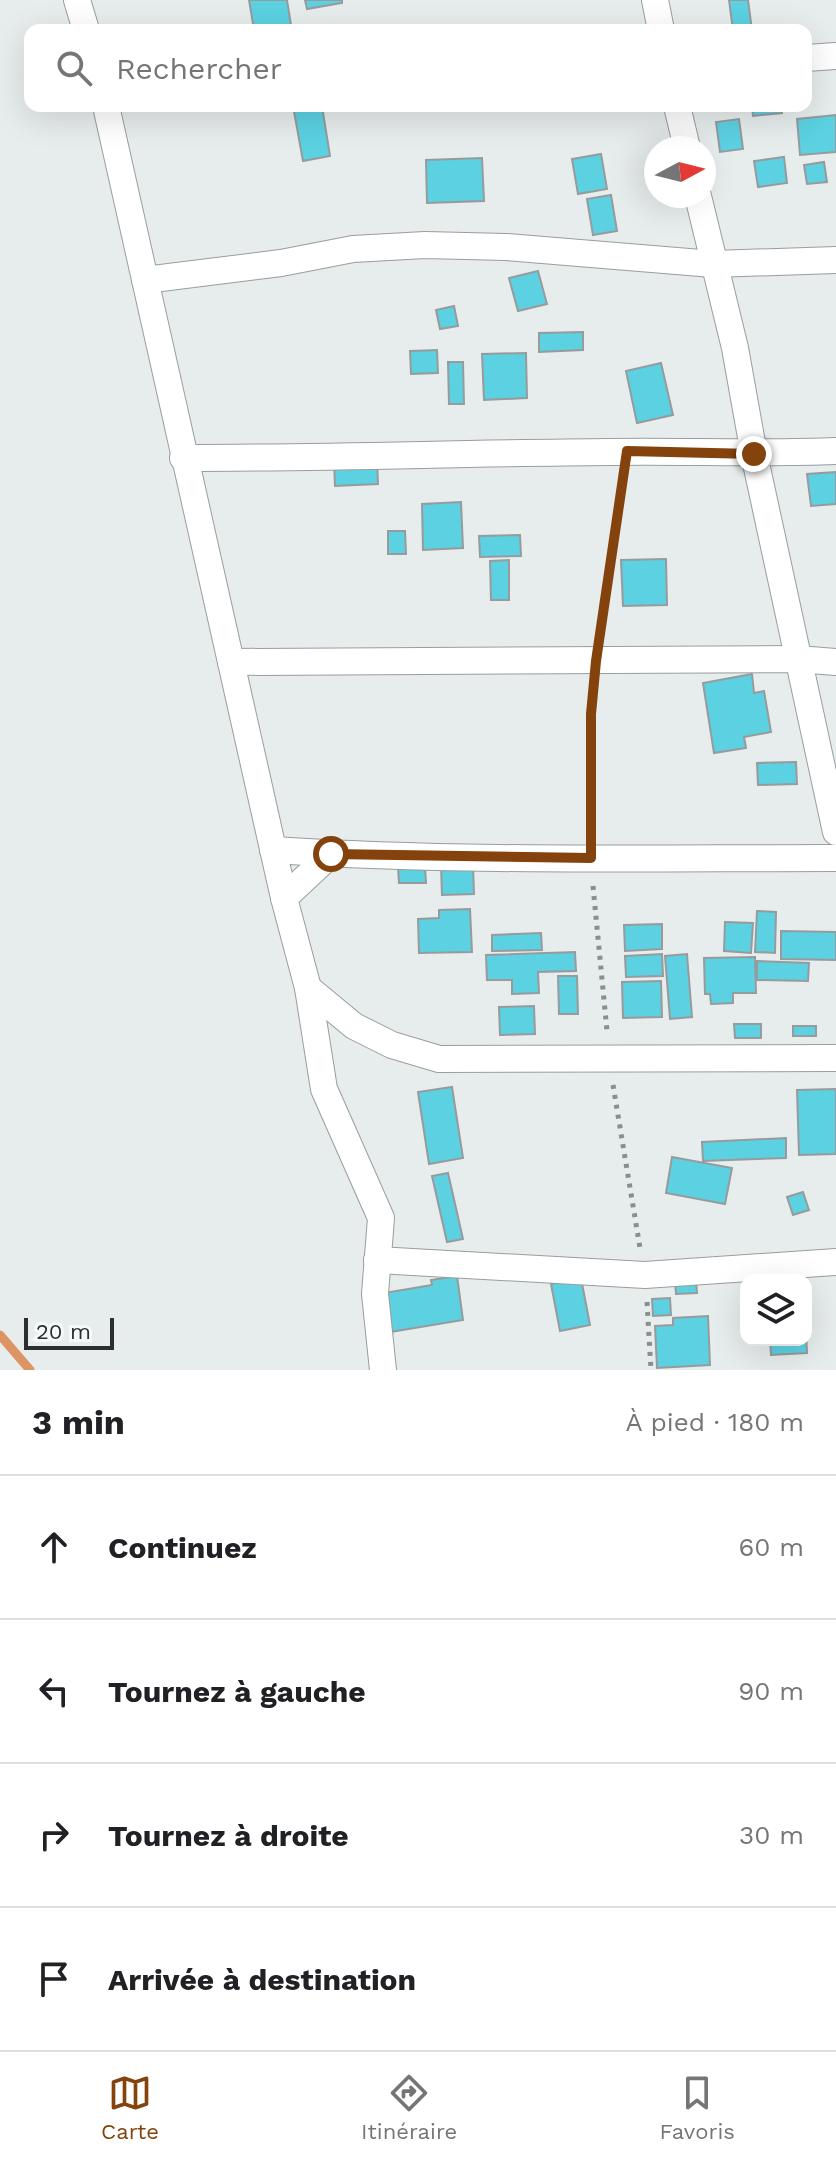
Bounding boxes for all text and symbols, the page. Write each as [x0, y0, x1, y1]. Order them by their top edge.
search box [24, 24, 812, 112]
icon: search [52, 46, 96, 90]
text: Rechercher [116, 51, 282, 86]
north arrow [644, 136, 716, 208]
route end [736, 436, 772, 472]
route start [313, 836, 349, 872]
map controls [740, 1274, 812, 1346]
button: layers [740, 1274, 812, 1346]
scale bar [24, 1314, 114, 1350]
text: 20 m [36, 1319, 91, 1344]
text: 3 min [32, 1402, 125, 1442]
text: À pied · 180 m [625, 1407, 804, 1437]
icon: ahead [32, 1525, 76, 1569]
text: Continuez [108, 1530, 257, 1565]
text: 60 m [738, 1532, 804, 1562]
icon: left [32, 1669, 76, 1713]
text: Tournez à gauche [108, 1674, 366, 1709]
text: 90 m [738, 1676, 804, 1706]
icon: right [32, 1813, 76, 1857]
text: Tournez à droite [108, 1818, 349, 1853]
text: 30 m [739, 1820, 804, 1850]
icon: arrive [32, 1957, 76, 2001]
text: Arrivée à destination [108, 1962, 416, 1997]
tab: Carte [101, 2071, 159, 2144]
tab: Itinéraire [361, 2071, 457, 2144]
tab: Favoris [659, 2071, 735, 2144]

